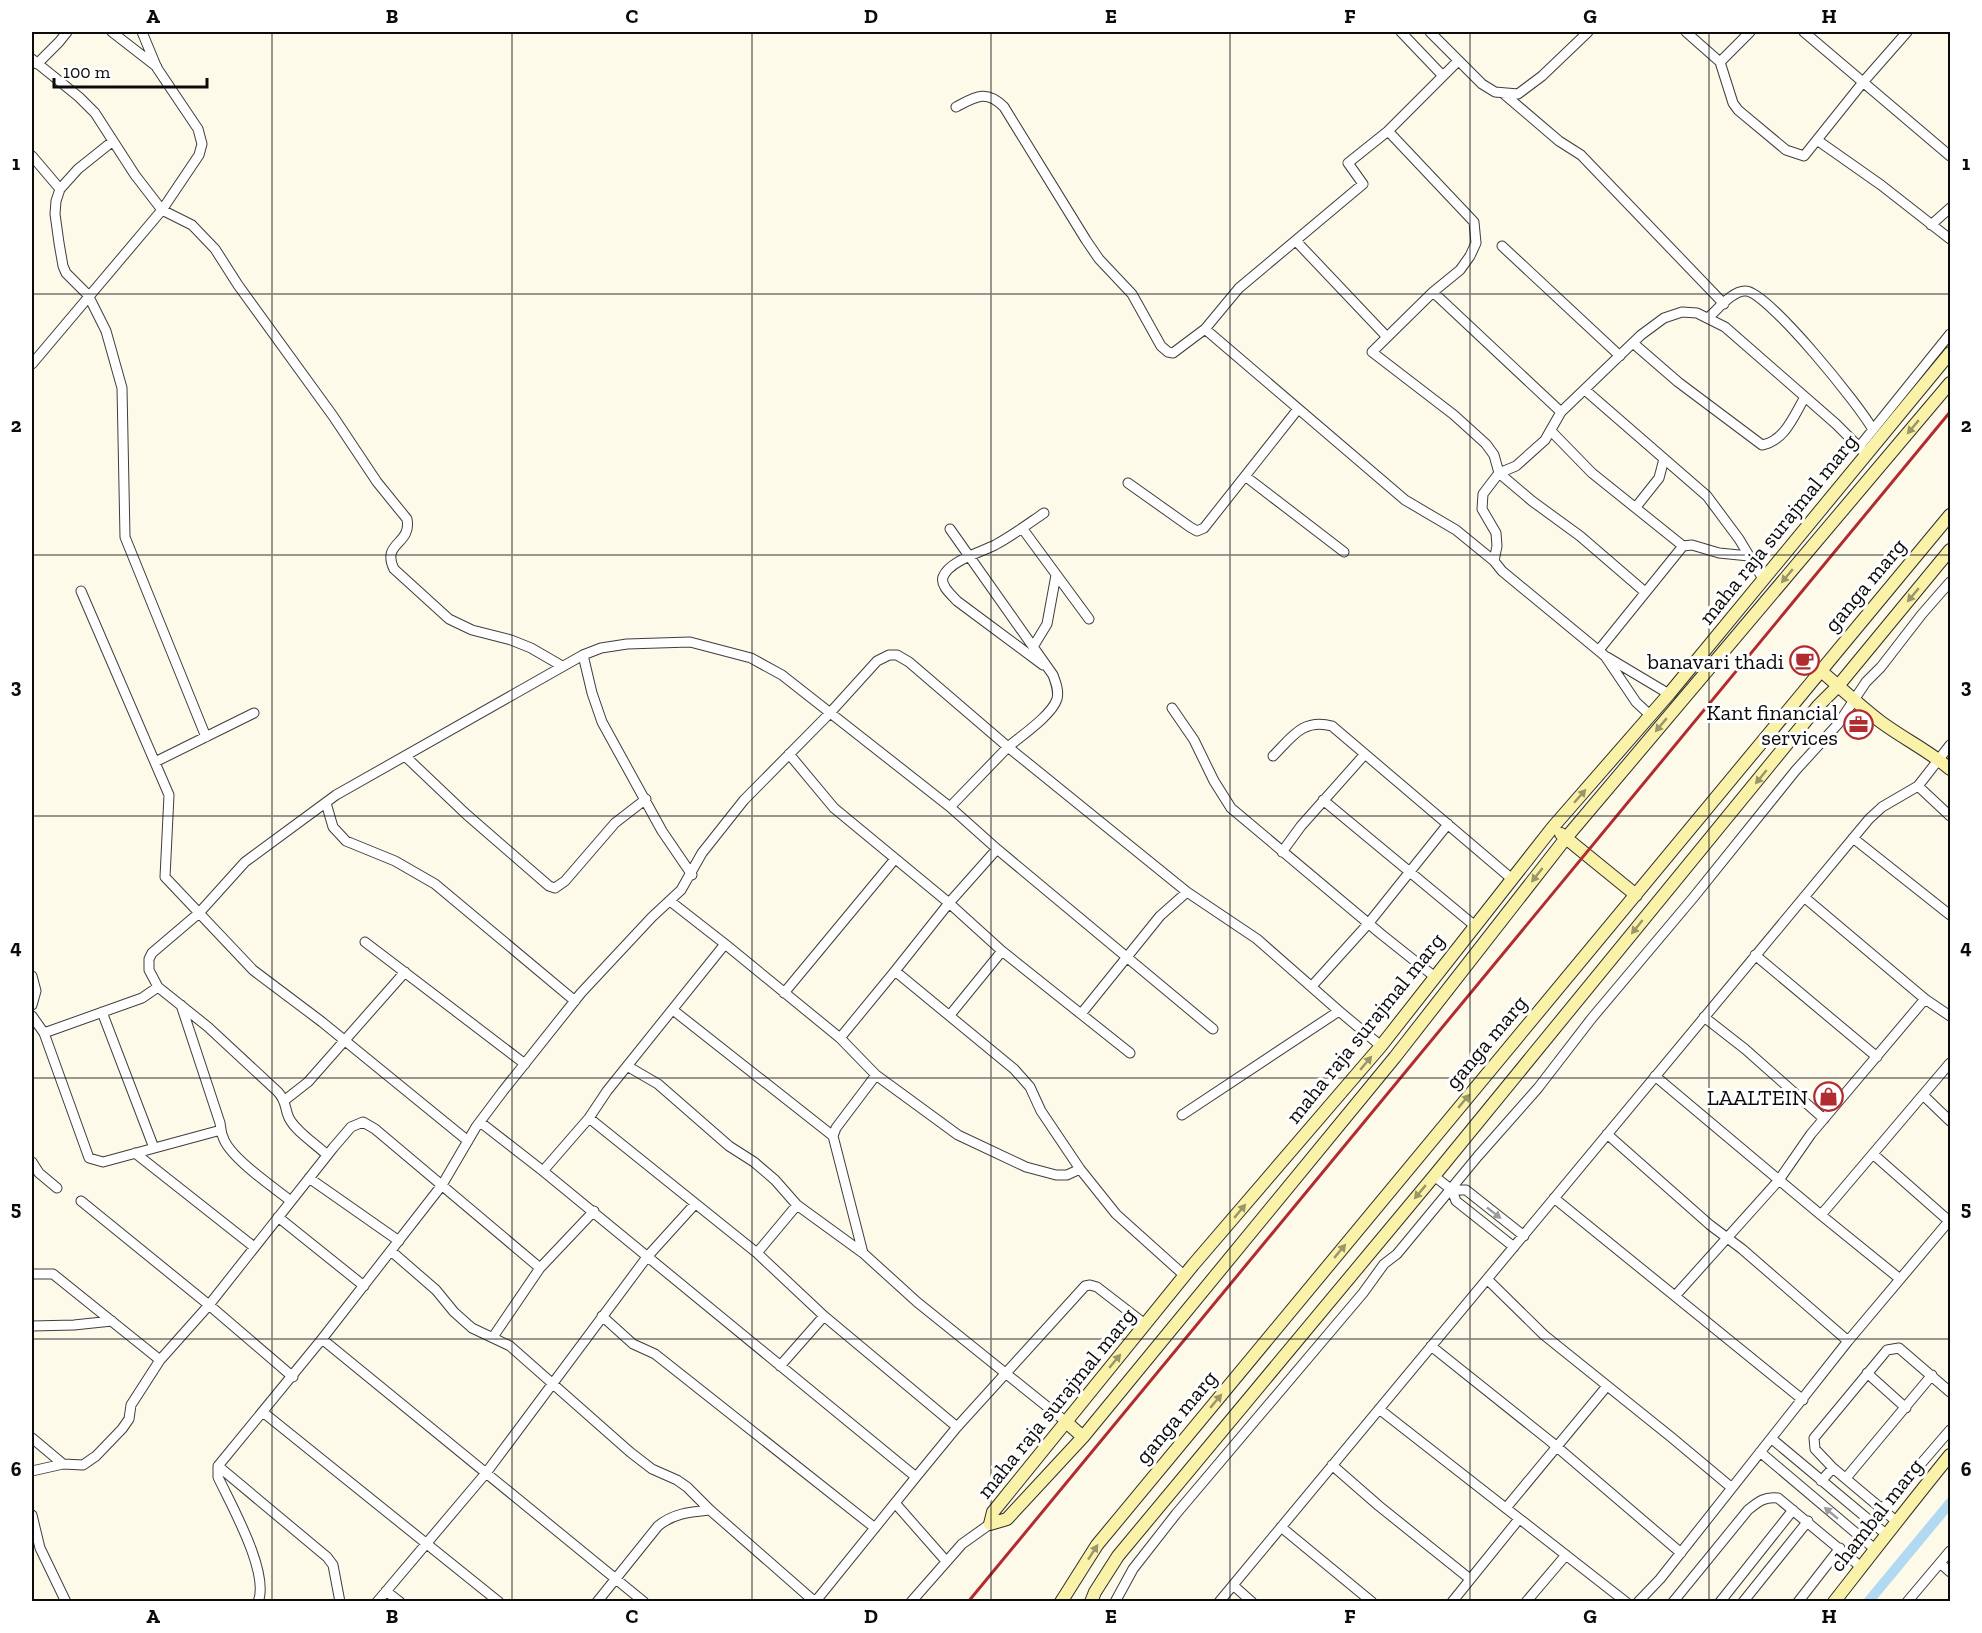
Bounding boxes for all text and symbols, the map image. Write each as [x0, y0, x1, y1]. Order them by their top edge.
text: A [146, 4, 160, 28]
text: B [386, 4, 398, 28]
text: C [626, 4, 639, 28]
text: D [864, 4, 878, 28]
text: E [1105, 4, 1117, 28]
text: F [1344, 4, 1356, 28]
text: G [1583, 4, 1597, 28]
text: H [1821, 4, 1837, 28]
scale bar [54, 51, 207, 89]
text: 100 m [63, 61, 111, 83]
text: 1 [12, 151, 20, 175]
text: 1 [1962, 151, 1970, 175]
text: 2 [11, 413, 22, 437]
text: 2 [1961, 413, 1972, 437]
one-way arrow [1907, 420, 1920, 435]
street label: maha raja surajmal marg [1693, 428, 1863, 630]
street label: ganga marg [1818, 533, 1912, 637]
one-way arrow [1781, 569, 1794, 584]
one-way arrow [1907, 587, 1920, 603]
cafe icon: banavari thadi [1789, 645, 1821, 677]
place label: banavari thadi [1646, 648, 1784, 675]
text: 3 [11, 674, 22, 698]
text: 3 [1961, 674, 1972, 698]
place label: Kant financial services [1706, 699, 1838, 751]
office icon: Kant financial services [1843, 709, 1875, 741]
one-way arrow [1655, 717, 1668, 732]
one-way arrow [1755, 769, 1767, 784]
one-way arrow [1573, 789, 1586, 804]
one-way arrow [1531, 868, 1543, 883]
one-way arrow [1631, 920, 1644, 935]
street label: maha raja surajmal marg [1280, 927, 1450, 1129]
text: 4 [10, 935, 22, 959]
text: 4 [1960, 935, 1972, 959]
street label: ganga marg [1439, 990, 1533, 1094]
one-way arrow [1359, 1056, 1372, 1071]
shop icon: LAALTEIN [1813, 1081, 1845, 1113]
place label: LAALTEIN [1707, 1084, 1808, 1111]
one-way arrow [1458, 1093, 1470, 1108]
one-way arrow [1414, 1184, 1427, 1200]
text: 5 [11, 1196, 21, 1220]
text: 5 [1961, 1196, 1971, 1220]
one-way arrow [1233, 1204, 1246, 1219]
one-way arrow [1487, 1207, 1502, 1219]
one-way arrow [1334, 1243, 1347, 1259]
street label: maha raja surajmal marg [971, 1302, 1141, 1504]
one-way arrow [1108, 1353, 1121, 1369]
street label: ganga marg [1129, 1365, 1223, 1469]
one-way arrow [1209, 1394, 1222, 1409]
street label: chambal marg [1823, 1453, 1929, 1577]
text: 6 [11, 1457, 22, 1481]
text: 6 [1961, 1457, 1972, 1481]
one-way arrow [1824, 1507, 1839, 1520]
one-way arrow [1087, 1544, 1098, 1560]
text: A [146, 1604, 160, 1628]
text: B [386, 1604, 398, 1628]
text: C [626, 1604, 639, 1628]
text: D [864, 1604, 878, 1628]
text: E [1105, 1604, 1117, 1628]
text: F [1344, 1604, 1356, 1628]
text: G [1583, 1604, 1597, 1628]
text: H [1821, 1604, 1837, 1628]

